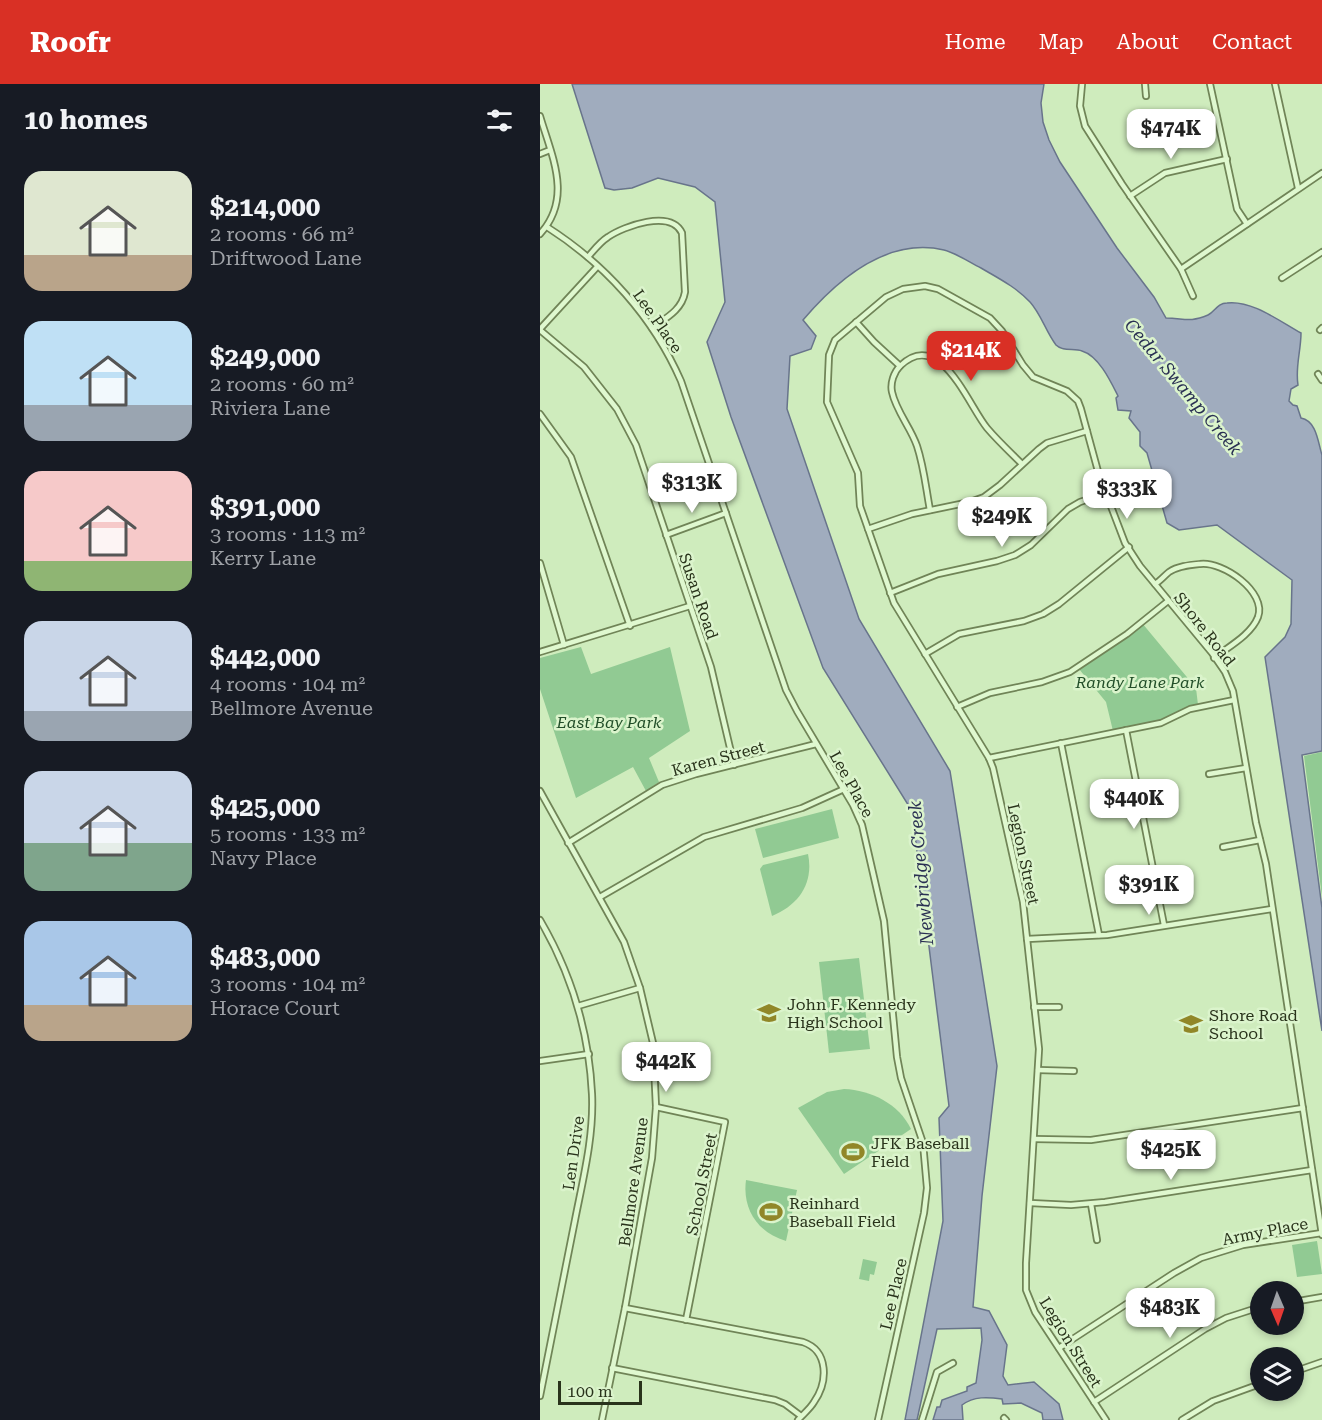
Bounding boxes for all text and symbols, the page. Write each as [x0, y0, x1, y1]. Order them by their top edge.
text: Roofr [30, 26, 111, 59]
text: Home [945, 30, 1006, 54]
text: Map [1039, 30, 1084, 54]
text: About [1117, 30, 1179, 54]
text: Contact [1212, 30, 1292, 54]
icon: filters [483, 104, 516, 137]
text: 10 homes [24, 105, 148, 135]
pin: $474K [1129, 109, 1213, 160]
text: $474K [1141, 116, 1201, 140]
text: $214,000 [210, 192, 320, 222]
icon: home [72, 195, 144, 267]
text: 2 rooms · 66 m² [210, 222, 354, 246]
text: Driftwood Lane [210, 246, 362, 270]
street label: Lee Place [629, 286, 686, 357]
water label: Cedar Swamp Creek [1120, 314, 1247, 459]
pin: $214K [929, 331, 1013, 382]
text: $214K [941, 338, 1001, 362]
text: $249,000 [210, 342, 320, 372]
icon: home [72, 345, 144, 417]
text: 2 rooms · 60 m² [210, 372, 354, 396]
text: Riviera Lane [210, 396, 330, 420]
pin: $313K [650, 463, 734, 514]
pin: $333K [1085, 469, 1169, 520]
text: $313K [662, 470, 722, 494]
text: $333K [1097, 476, 1157, 500]
text: $391,000 [210, 492, 320, 522]
icon: home [72, 495, 144, 567]
pin: $249K [960, 497, 1044, 548]
text: $249K [972, 504, 1032, 528]
text: 3 rooms · 113 m² [210, 522, 365, 546]
text: Kerry Lane [210, 546, 316, 570]
street label: Susan Road [675, 551, 722, 642]
street label: Shore Road [1170, 589, 1239, 670]
text: $442,000 [210, 642, 320, 672]
icon: home [72, 645, 144, 717]
text: 4 rooms · 104 m² [210, 672, 365, 696]
park label: Randy Lane Park [1074, 673, 1205, 692]
text: Bellmore Avenue [210, 696, 373, 720]
park label: East Bay Park [556, 713, 662, 732]
street label: Karen Street [670, 737, 767, 780]
street label: Lee Place [826, 748, 878, 821]
pin: $440K [1092, 779, 1176, 830]
text: $440K [1104, 786, 1164, 810]
text: $425,000 [210, 792, 320, 822]
icon: home [72, 795, 144, 867]
water label: Newbridge Creek [904, 800, 937, 947]
street label: Legion Street [1004, 802, 1044, 906]
text: 5 rooms · 133 m² [210, 822, 365, 846]
text: Navy Place [210, 846, 317, 870]
pin: $391K [1107, 865, 1191, 916]
text: $391K [1119, 872, 1179, 896]
text: $483,000 [210, 942, 320, 972]
icon: home [72, 945, 144, 1017]
text: 3 rooms · 104 m² [210, 972, 365, 996]
place label: John F. Kennedy High School [787, 995, 917, 1032]
text: Horace Court [210, 996, 340, 1020]
school or university icon: John F. Kennedy High School [756, 1000, 782, 1026]
place label: Shore Road School [1209, 1006, 1298, 1043]
school or university icon: Shore Road School [1178, 1011, 1204, 1037]
pin: $442K [624, 1042, 708, 1093]
text: $442K [636, 1049, 696, 1073]
street label: Len Drive [559, 1114, 588, 1191]
street label: Bellmore Avenue [615, 1116, 652, 1248]
pin: $425K [1129, 1130, 1213, 1181]
street label: School Street [682, 1131, 721, 1237]
place label: JFK Baseball Field [871, 1134, 970, 1171]
text: $425K [1141, 1137, 1201, 1161]
sports icon: JFK Baseball Field [840, 1139, 866, 1165]
place label: Reinhard Baseball Field [789, 1194, 896, 1231]
sports icon: Reinhard Baseball Field [758, 1199, 784, 1225]
street label: Army Place [1221, 1214, 1310, 1249]
street label: Lee Place [876, 1256, 911, 1332]
north arrow [1250, 1281, 1304, 1335]
map controls [1250, 1281, 1304, 1401]
pin: $483K [1128, 1288, 1212, 1339]
street label: Legion Street [1035, 1294, 1106, 1391]
text: $483K [1140, 1295, 1200, 1319]
button: layers [1250, 1347, 1304, 1401]
scale bar [558, 1378, 642, 1406]
text: 100 m [567, 1382, 613, 1401]

